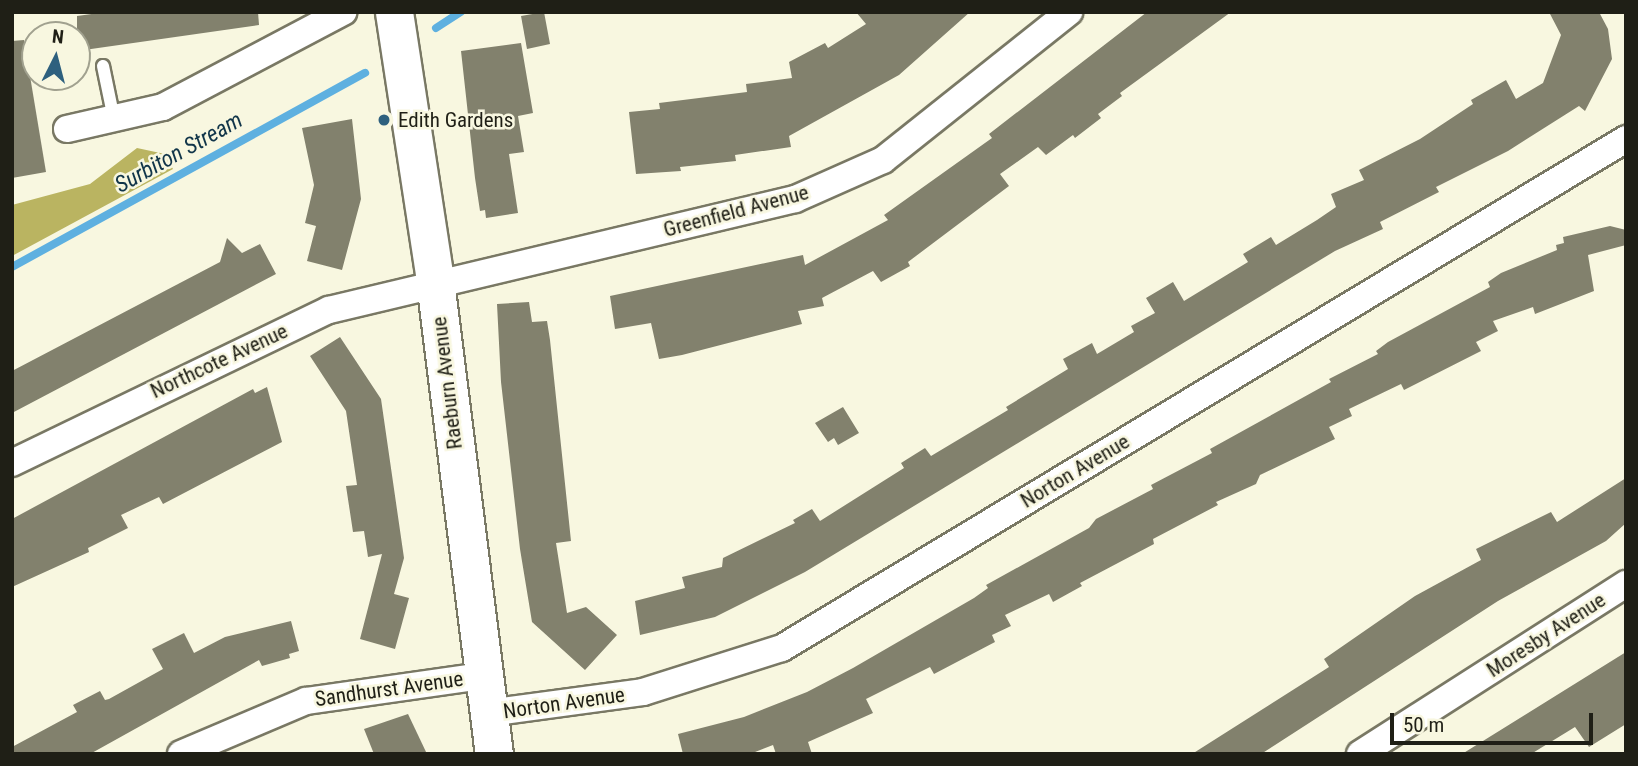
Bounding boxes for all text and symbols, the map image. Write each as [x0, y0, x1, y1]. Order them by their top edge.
north arrow [21, 21, 91, 91]
text: N [51, 25, 65, 49]
water label: Surbiton Stream [110, 107, 248, 199]
place label: Edith Gardens [398, 107, 513, 133]
marker: Edith Gardens [376, 112, 392, 128]
street label: Greenfield Avenue [661, 180, 811, 242]
street label: Raeburn Avenue [426, 315, 468, 451]
street label: Northcote Avenue [146, 318, 292, 404]
street label: Norton Avenue [1016, 429, 1134, 513]
street label: Moresby Avenue [1482, 587, 1610, 683]
street label: Sandhurst Avenue [313, 666, 465, 712]
street label: Norton Avenue [502, 682, 626, 724]
scale bar [1393, 700, 1596, 744]
text: 50 m [1403, 713, 1444, 737]

